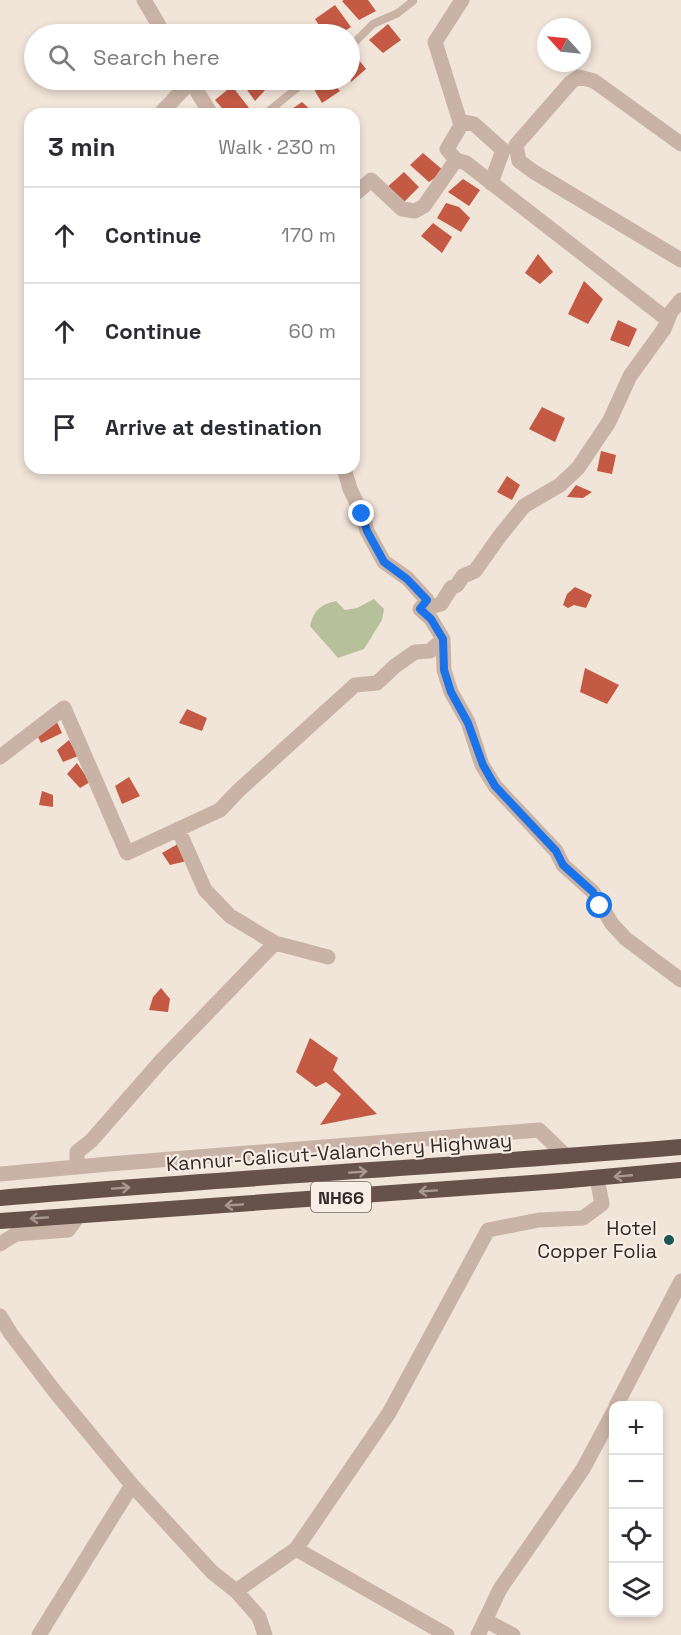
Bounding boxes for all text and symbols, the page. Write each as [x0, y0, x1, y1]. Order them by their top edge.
north arrow [537, 18, 591, 72]
search box [24, 24, 360, 90]
icon: search [45, 41, 78, 74]
text: Search here [93, 43, 220, 71]
text: 3 min [48, 130, 116, 164]
text: Walk · 230 m [218, 134, 336, 160]
icon: ahead [48, 219, 81, 252]
text: Continue [105, 221, 201, 249]
text: 170 m [281, 222, 336, 248]
icon: ahead [48, 315, 81, 348]
text: Continue [105, 317, 201, 345]
text: 60 m [289, 318, 336, 344]
icon: arrive [48, 411, 81, 444]
text: Arrive at destination [105, 413, 322, 441]
route end [348, 500, 374, 526]
route start [586, 892, 612, 918]
street label: Kannur-Calicut-Valanchery Highway [165, 1127, 513, 1177]
one-way arrow [347, 1166, 367, 1177]
one-way arrow [613, 1171, 633, 1182]
one-way arrow [111, 1182, 131, 1193]
road number: NH66 [311, 1182, 371, 1212]
one-way arrow [419, 1185, 439, 1196]
one-way arrow [224, 1200, 244, 1211]
one-way arrow [30, 1212, 50, 1223]
place label: Hotel Copper Folia [537, 1215, 657, 1264]
marker: Hotel Copper Folia [662, 1233, 676, 1247]
map controls [609, 1401, 663, 1617]
button: + [609, 1401, 663, 1455]
button: − [609, 1455, 663, 1509]
button: locate [609, 1509, 663, 1563]
button: layers [609, 1563, 663, 1617]

